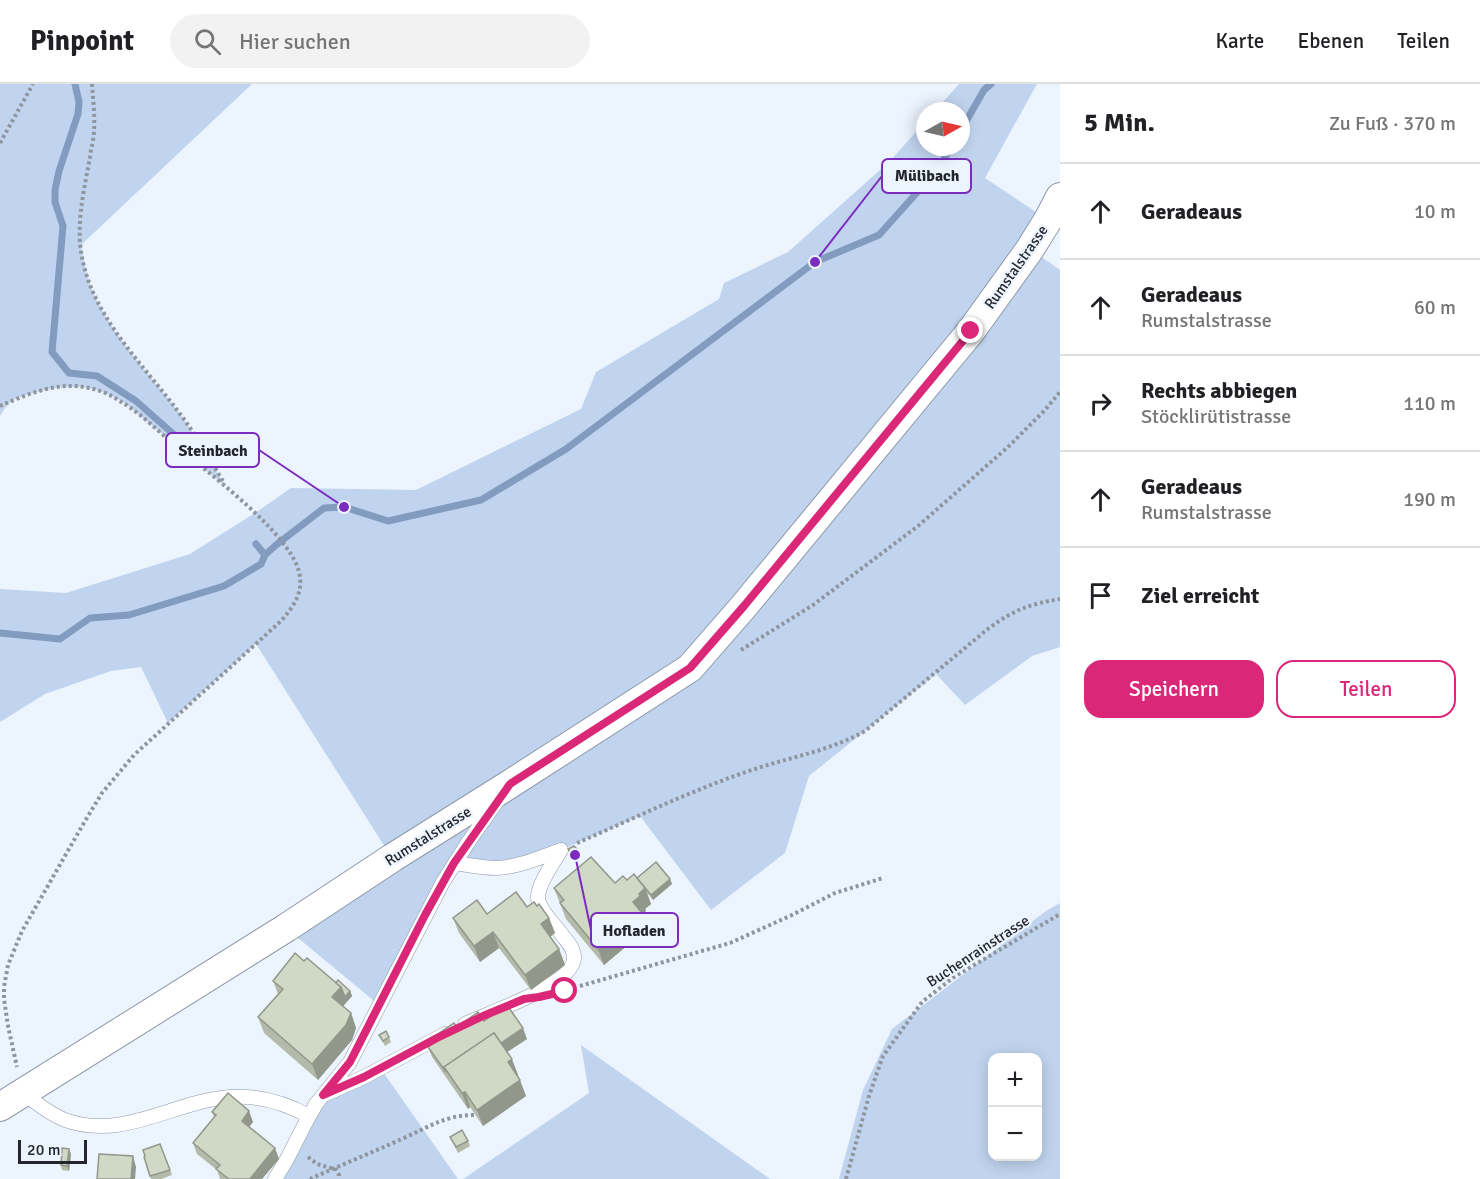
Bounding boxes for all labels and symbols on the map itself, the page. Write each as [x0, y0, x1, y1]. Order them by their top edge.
north arrow [916, 102, 970, 156]
callout: Mülibach [882, 159, 971, 193]
text: Mülibach [895, 166, 960, 186]
street label: Rumstalstrasse [980, 222, 1052, 312]
route end [957, 317, 983, 343]
callout: Steinbach [166, 433, 259, 467]
text: Steinbach [178, 441, 248, 461]
street label: Rumstalstrasse [382, 802, 474, 870]
street label: Buchenrainstrasse [923, 911, 1033, 991]
callout: Hofladen [591, 913, 678, 947]
text: Hofladen [602, 921, 666, 941]
route start [551, 977, 577, 1003]
scale bar [18, 1137, 87, 1164]

